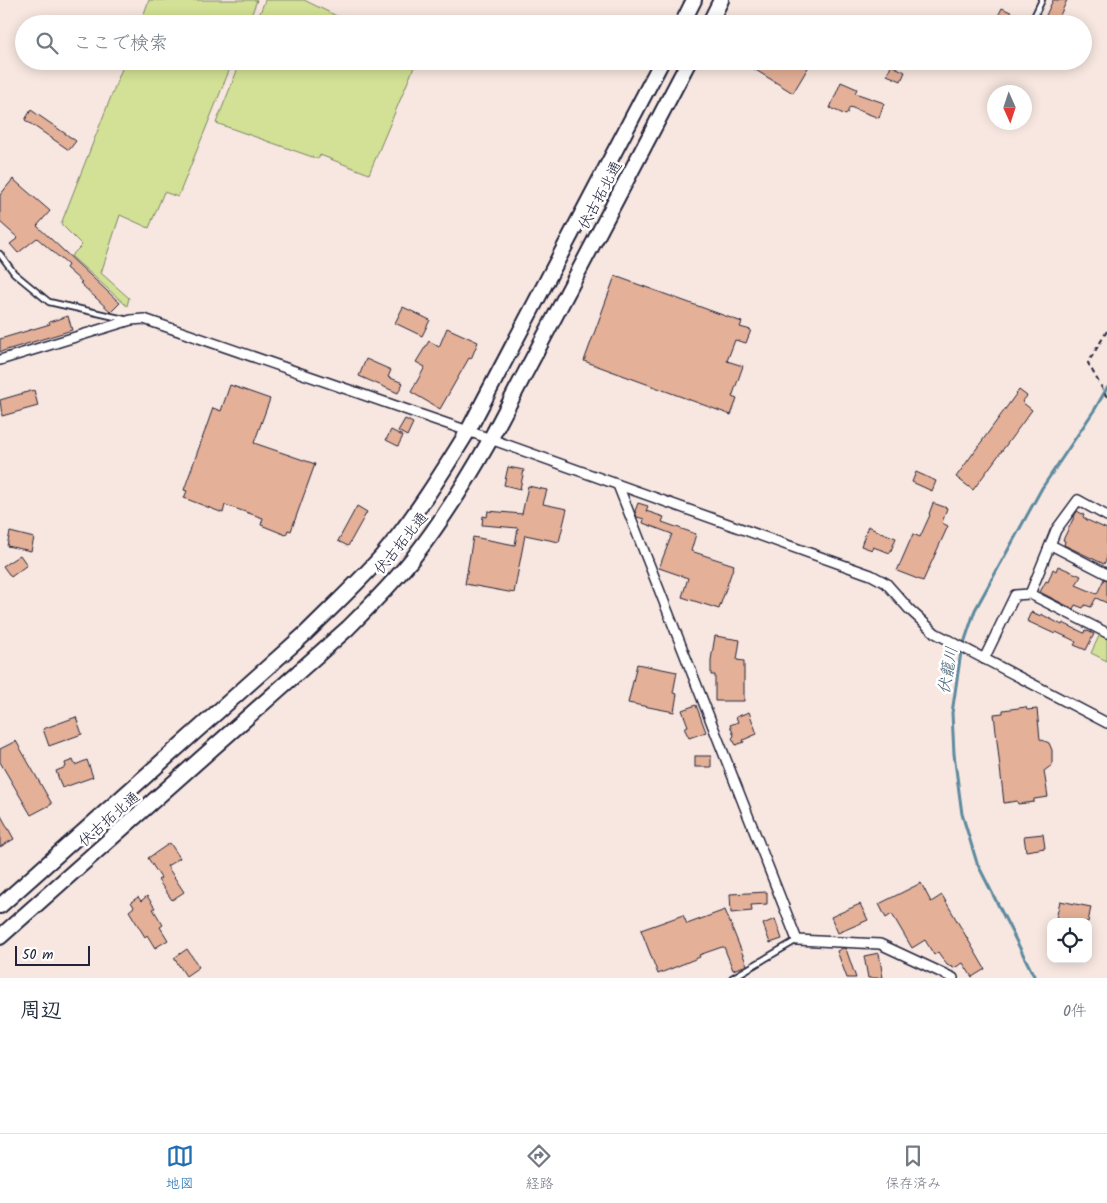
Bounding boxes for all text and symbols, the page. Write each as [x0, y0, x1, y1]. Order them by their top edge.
search box [15, 15, 1092, 70]
icon: search [33, 29, 61, 57]
text: ここで検索 [73, 29, 168, 59]
north arrow [987, 85, 1032, 130]
street label: 伏古拓北通 [573, 157, 629, 234]
street label: 伏古拓北通 [369, 507, 435, 580]
water label: 伏籠川 [932, 644, 965, 696]
street label: 伏古拓北通 [73, 786, 146, 853]
map controls [1047, 918, 1092, 963]
button: locate [1047, 918, 1092, 963]
scale bar [15, 943, 90, 966]
text: 50 m [22, 944, 53, 966]
text: 周辺 [20, 995, 62, 1028]
text: 0件 [1063, 999, 1087, 1024]
tab: 地図 [166, 1142, 194, 1195]
tab: 経路 [525, 1142, 553, 1195]
tab: 保存済み [885, 1142, 941, 1195]

